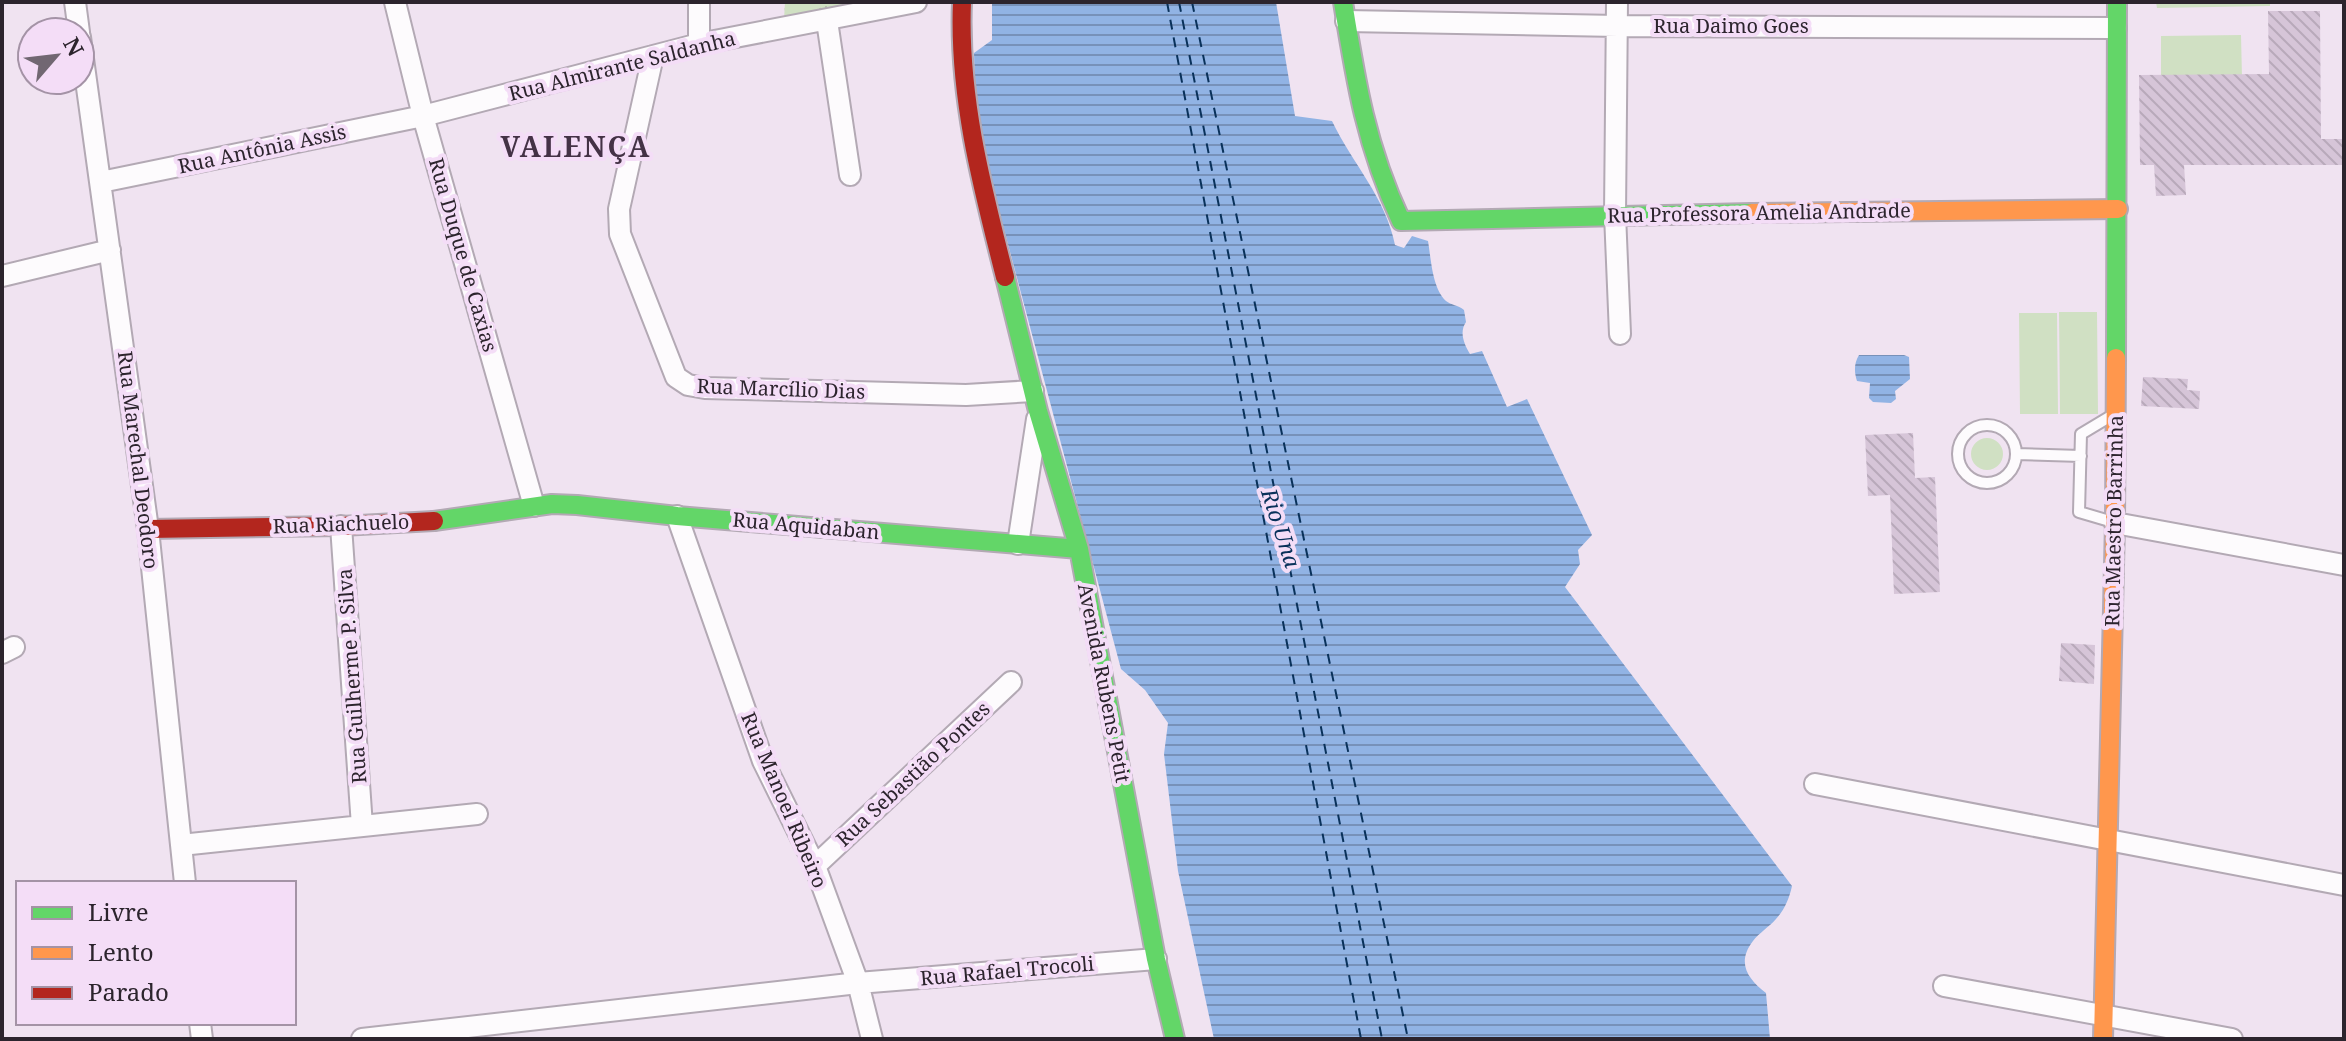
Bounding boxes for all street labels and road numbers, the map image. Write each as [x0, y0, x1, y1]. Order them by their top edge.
street label: Rua Daimo Goes [1653, 12, 1809, 39]
street label: Rua Almirante Saldanha [506, 24, 738, 107]
street label: Rua Antônia Assis [175, 118, 348, 180]
street label: Rua Duque de Caxias [423, 155, 504, 355]
street label: Rua Professora Amelia Andrade [1607, 196, 1911, 229]
street label: Rua Marechal Deodoro [112, 350, 165, 570]
street label: Rua Marcílio Dias [696, 372, 866, 405]
street label: Rua Maestro Barrinha [2098, 415, 2129, 627]
street label: Rua Aquidaban [731, 506, 881, 545]
street label: Rua Riachuelo [272, 508, 410, 539]
street label: Rua Guilherme P. Silva [331, 568, 372, 785]
street label: Avenida Rubens Petit [1072, 581, 1137, 785]
street label: Rua Sebastião Pontes [830, 695, 995, 852]
street label: Rua Manoel Ribeiro [735, 708, 834, 892]
street label: Rua Rafael Trocoli [919, 949, 1096, 992]

